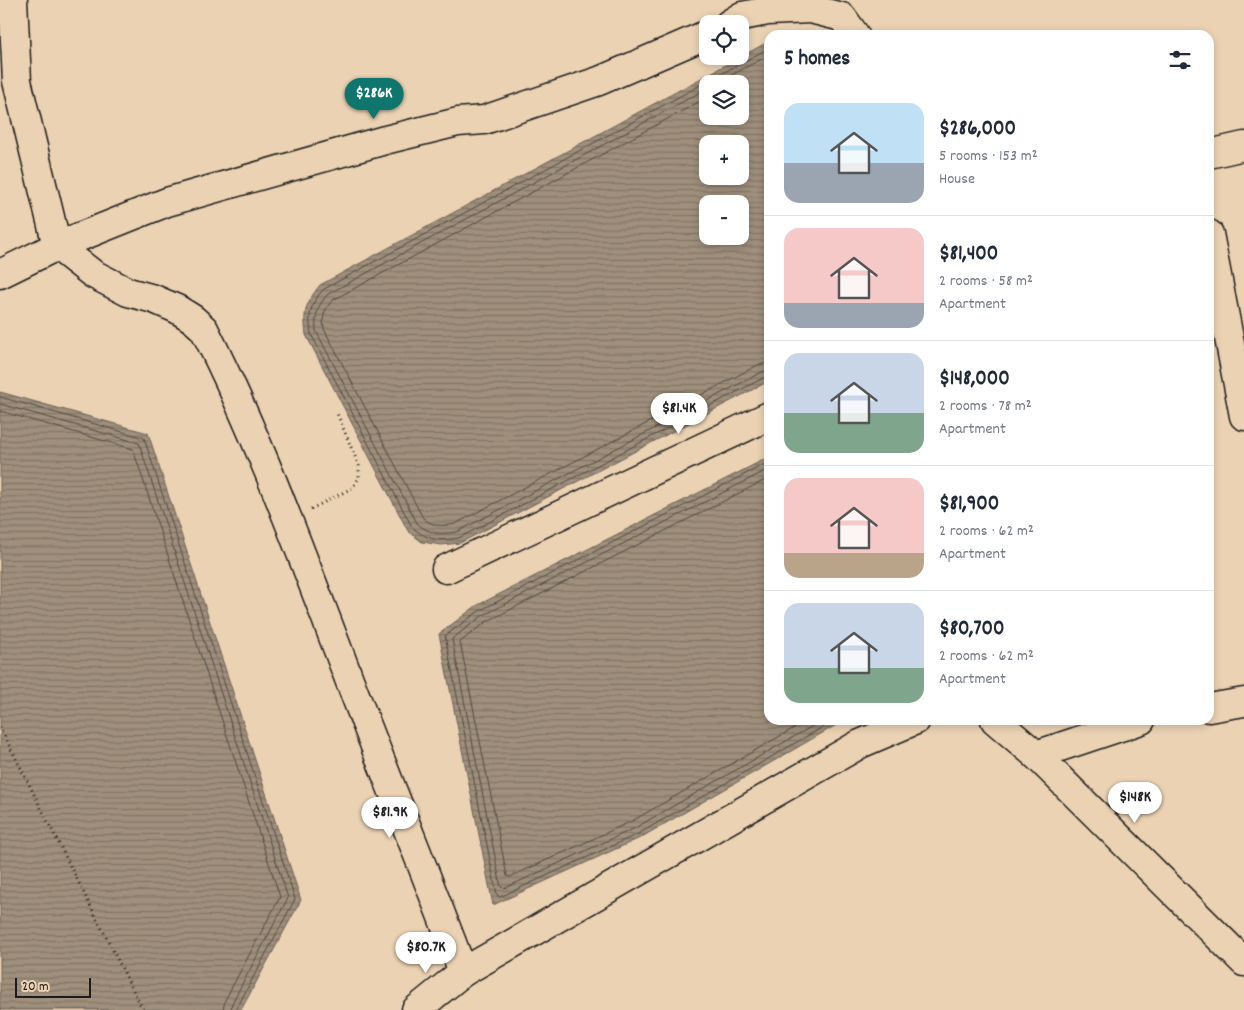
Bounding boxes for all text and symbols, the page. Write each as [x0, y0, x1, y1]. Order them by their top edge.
map controls [699, 15, 749, 245]
button: locate [699, 15, 749, 65]
text: 5 homes [784, 45, 850, 75]
icon: filters [1166, 46, 1194, 74]
button: layers [699, 75, 749, 125]
pin: $286K [339, 78, 409, 120]
text: $286K [356, 82, 392, 105]
text: $286,000 [939, 115, 1016, 145]
icon: home [824, 123, 884, 183]
button: + [699, 135, 749, 185]
text: 5 rooms · 153 m² [939, 145, 1037, 168]
text: House [939, 168, 975, 191]
button: − [699, 195, 749, 245]
text: $81,400 [939, 240, 998, 270]
icon: home [824, 248, 884, 308]
text: 2 rooms · 58 m² [939, 270, 1033, 293]
text: Apartment [939, 293, 1006, 316]
text: $148,000 [939, 365, 1010, 395]
icon: home [824, 373, 884, 433]
pin: $81.4K [638, 392, 720, 435]
text: 2 rooms · 78 m² [939, 395, 1032, 418]
text: $81.4K [662, 397, 696, 420]
text: Apartment [939, 418, 1006, 441]
text: $81,900 [939, 490, 999, 520]
icon: home [824, 498, 884, 558]
text: 2 rooms · 62 m² [939, 520, 1034, 543]
text: Apartment [939, 543, 1006, 566]
text: $80,700 [939, 615, 1004, 645]
icon: home [824, 623, 884, 683]
text: 2 rooms · 62 m² [939, 645, 1034, 668]
text: Apartment [939, 668, 1006, 691]
pin: $148K [1100, 782, 1170, 824]
text: $148K [1119, 786, 1151, 809]
pin: $81.9K [349, 796, 431, 839]
text: $81.9K [372, 801, 408, 824]
pin: $80.7K [385, 932, 467, 974]
text: $80.7K [406, 936, 446, 959]
scale bar [15, 975, 91, 998]
text: 20 m [22, 977, 49, 997]

